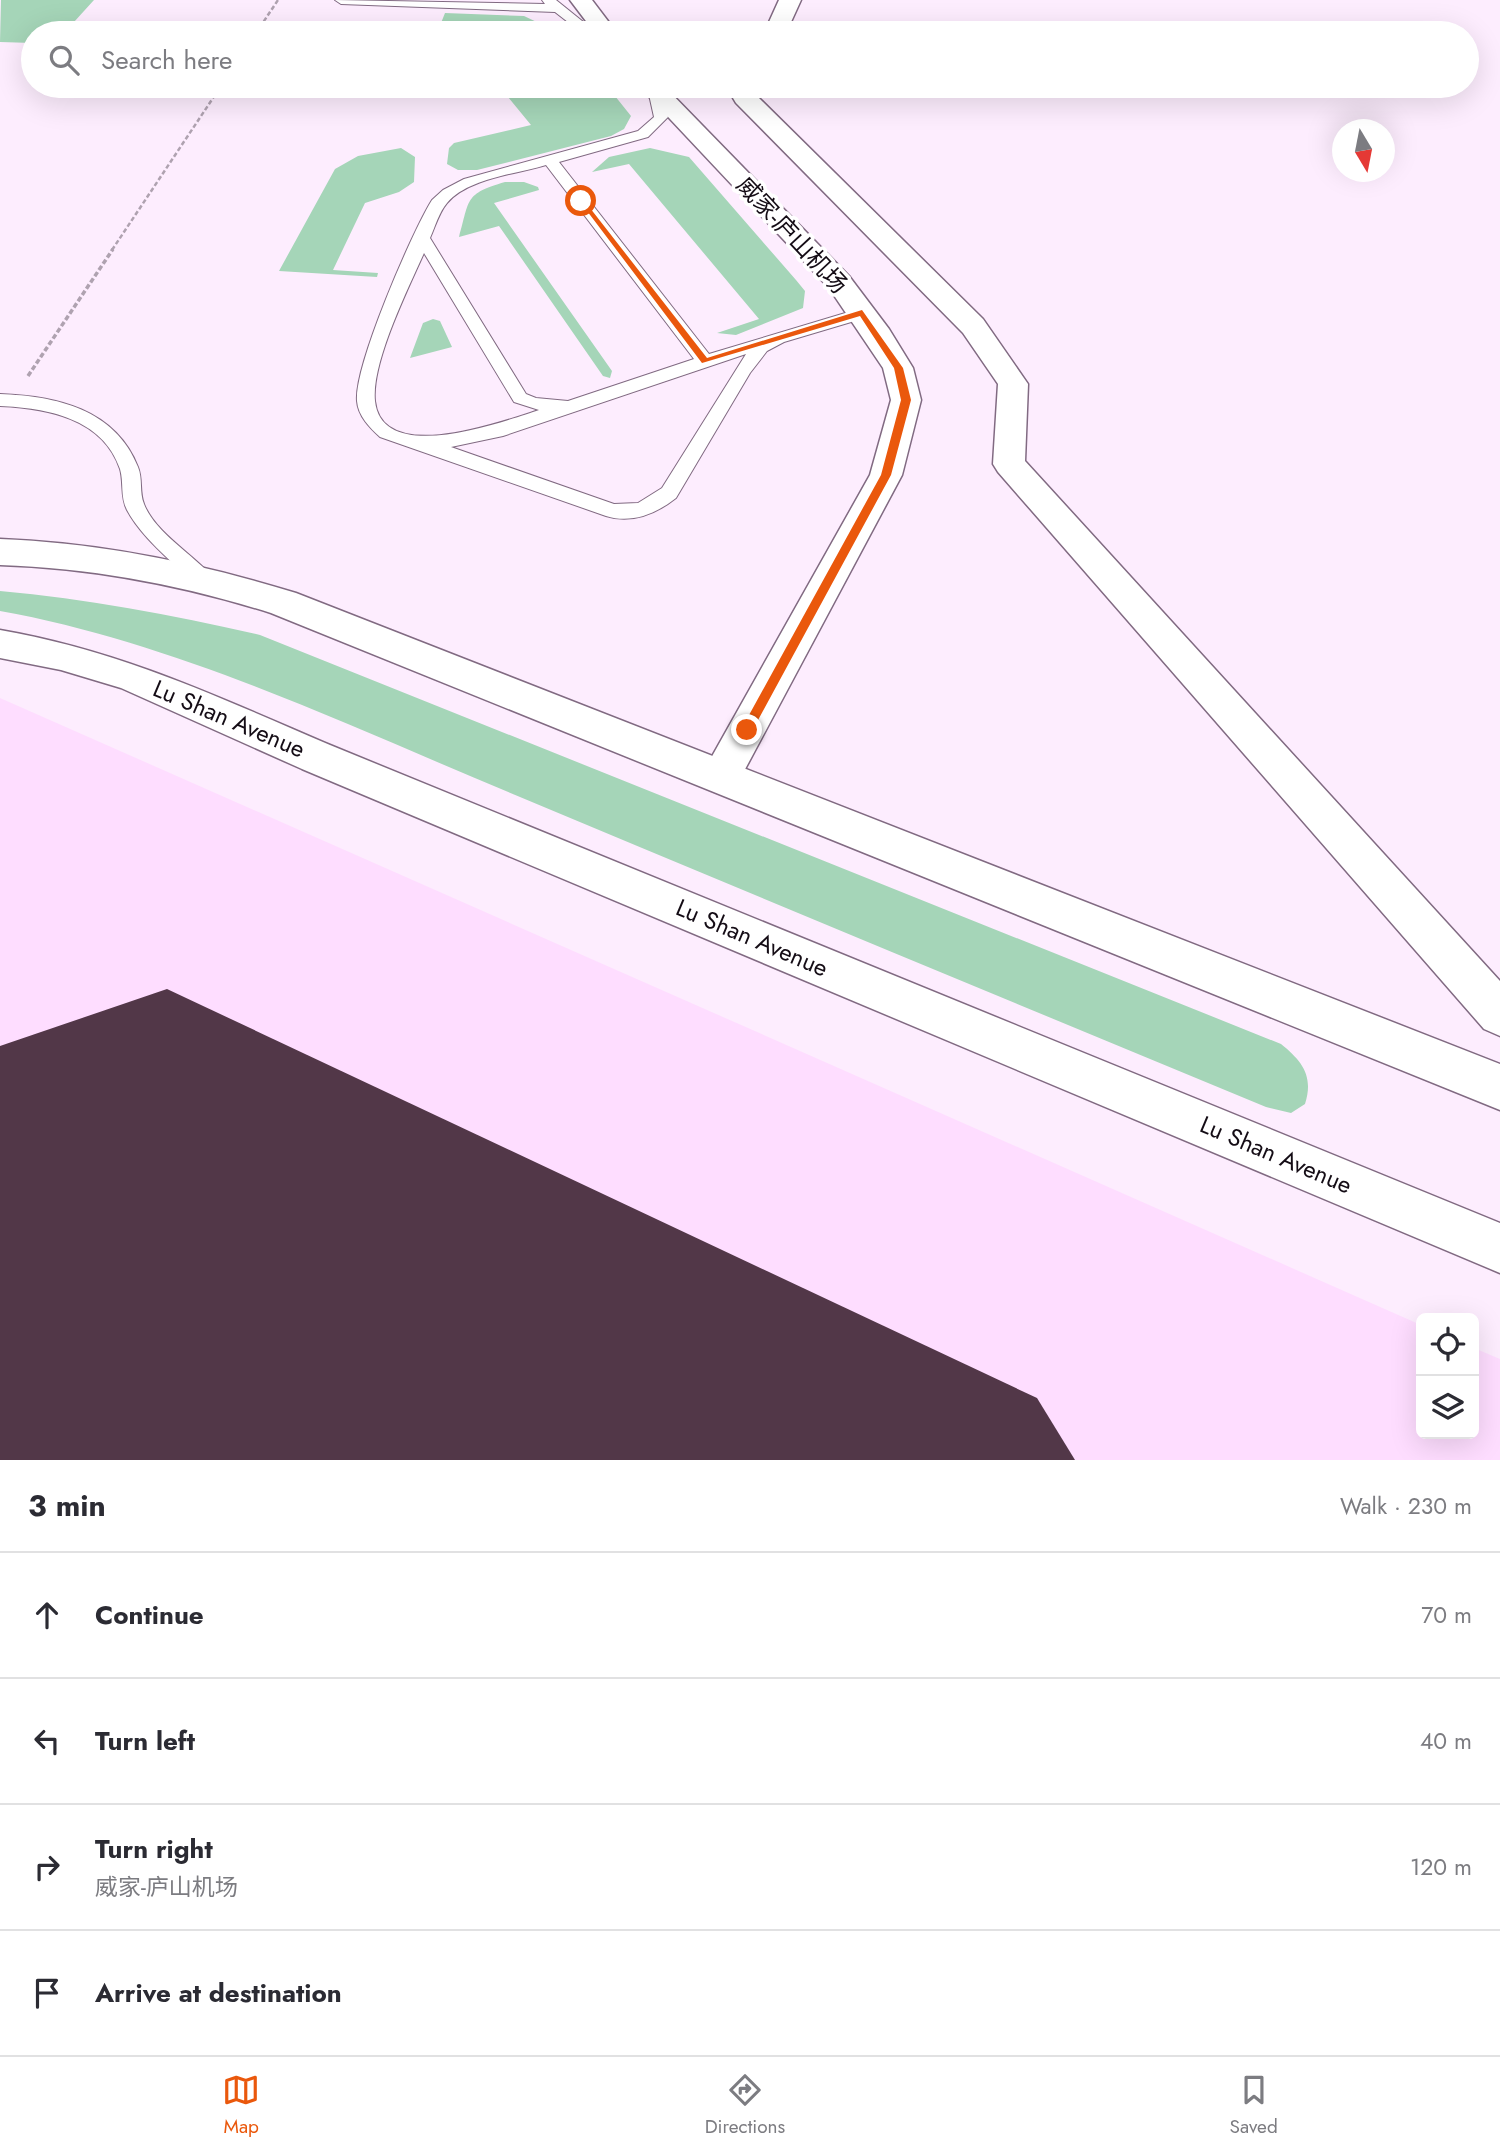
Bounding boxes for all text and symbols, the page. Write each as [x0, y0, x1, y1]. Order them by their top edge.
search box [21, 21, 1479, 98]
icon: search [45, 41, 83, 79]
text: Search here [101, 41, 233, 79]
north arrow [1332, 119, 1395, 182]
street label: 威家-庐山机场 [729, 168, 856, 301]
route start [565, 185, 596, 216]
street label: Lu Shan Avenue [148, 671, 311, 766]
route end [731, 714, 762, 745]
street label: Lu Shan Avenue [671, 890, 834, 985]
street label: Lu Shan Avenue [1195, 1107, 1358, 1202]
map controls [1416, 1313, 1479, 1439]
button: locate [1416, 1313, 1479, 1376]
button: layers [1416, 1376, 1479, 1439]
text: 3 min [28, 1484, 106, 1527]
text: Walk · 230 m [1340, 1489, 1472, 1523]
icon: ahead [28, 1596, 66, 1634]
text: Continue [95, 1596, 204, 1634]
text: 70 m [1421, 1598, 1472, 1632]
icon: left [28, 1722, 66, 1760]
text: Turn left [95, 1722, 195, 1760]
text: 40 m [1420, 1724, 1472, 1758]
text: Turn right [95, 1830, 213, 1868]
icon: right [28, 1848, 66, 1886]
text: 120 m [1410, 1850, 1472, 1884]
text: 威家-庐山机场 [95, 1870, 238, 1904]
icon: arrive [28, 1974, 66, 2012]
text: Arrive at destination [95, 1974, 342, 2012]
tab: Map [222, 2071, 260, 2140]
tab: Directions [705, 2071, 785, 2140]
tab: Saved [1230, 2071, 1278, 2140]

